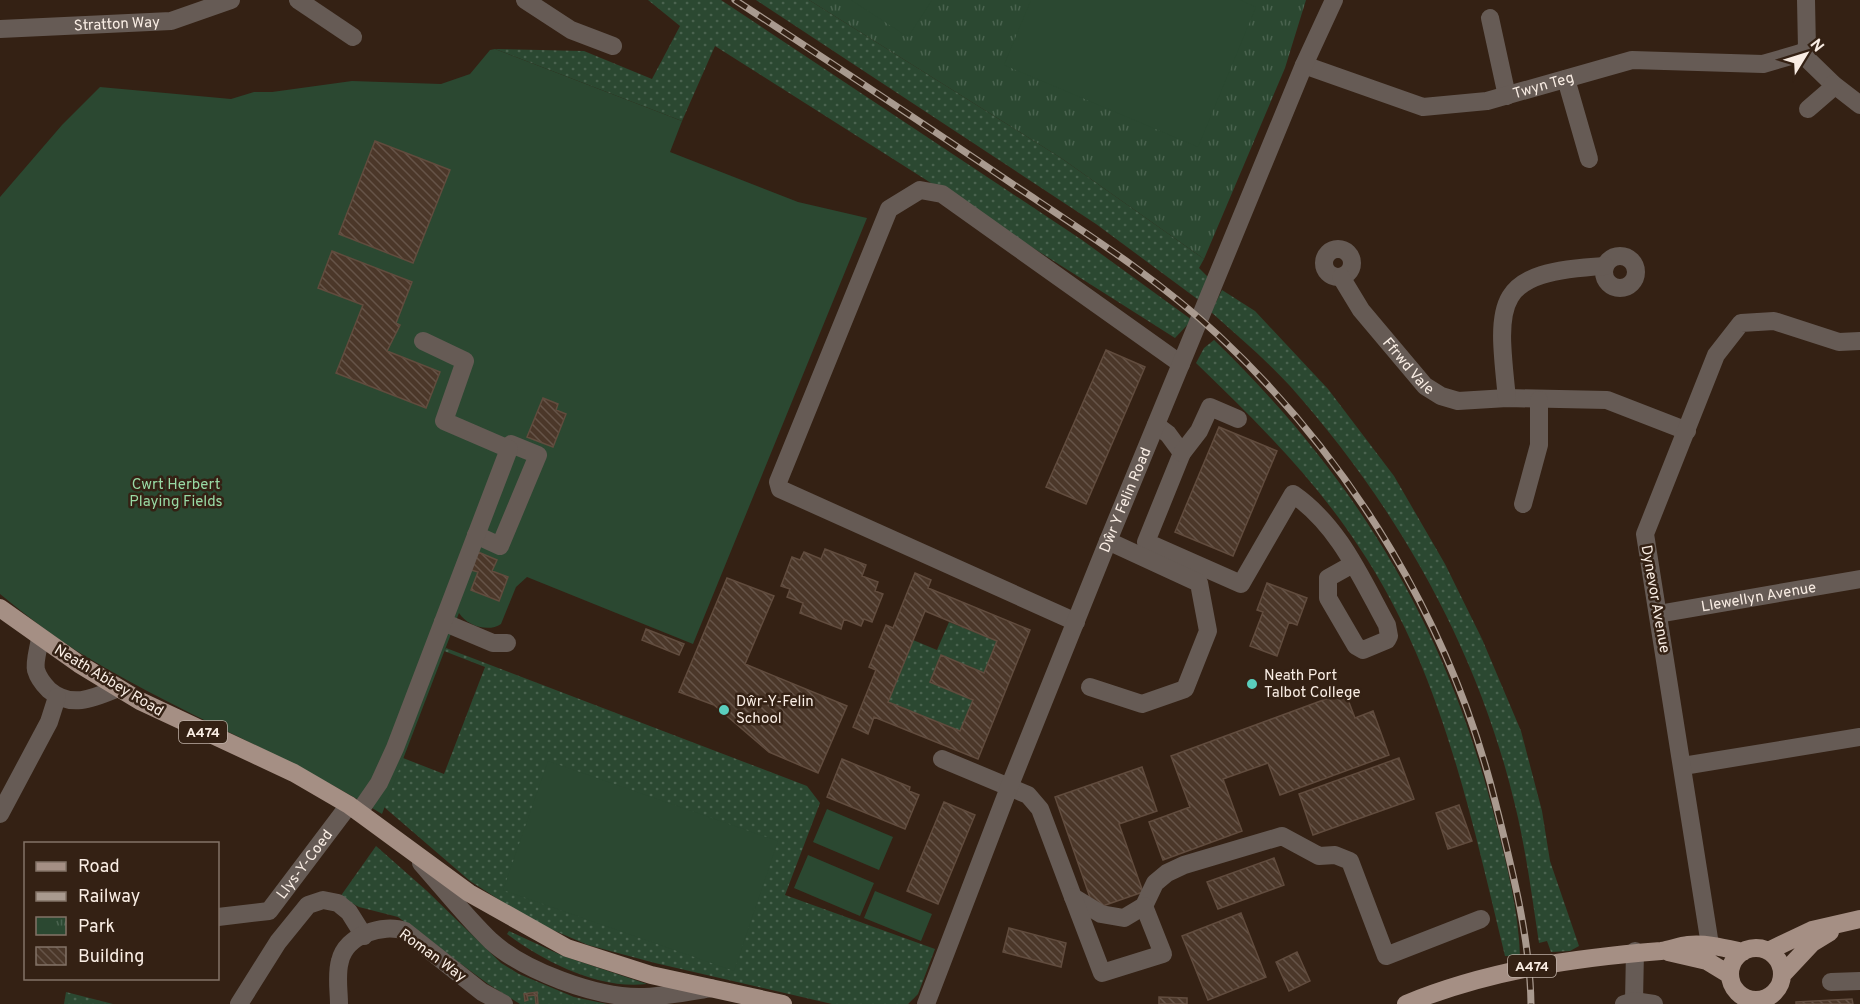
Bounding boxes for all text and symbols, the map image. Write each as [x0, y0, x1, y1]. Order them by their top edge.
street label: Stratton Way [73, 14, 160, 37]
north arrow [1776, 24, 1836, 84]
text: N [1805, 35, 1828, 57]
street label: Twyn Teg [1511, 69, 1576, 104]
street label: Ffrwd Vale [1377, 334, 1437, 400]
street label: Dŵr Y Felin Road [1096, 445, 1156, 556]
park label: Cwrt Herbert Playing Fields [129, 476, 223, 512]
street label: Dynevor Avenue [1636, 544, 1673, 655]
street label: Llewellyn Avenue [1700, 579, 1818, 617]
street label: Neath Abbey Road [50, 641, 166, 721]
place label: Neath Port Talbot College [1264, 667, 1360, 703]
marker: Neath Port Talbot College [1245, 677, 1259, 691]
place label: Dŵr-Y-Felin School [736, 693, 814, 729]
marker: Dŵr-Y-Felin School [717, 703, 731, 717]
road number: A474 [179, 721, 227, 743]
street label: Llys-Y-Coed [273, 827, 338, 904]
legend [24, 842, 219, 980]
text: Road [78, 856, 120, 879]
text: Railway [78, 886, 140, 909]
text: Park [78, 916, 115, 939]
street label: Roman Way [395, 925, 469, 987]
text: Building [78, 946, 144, 969]
road number: A474 [1508, 955, 1556, 977]

